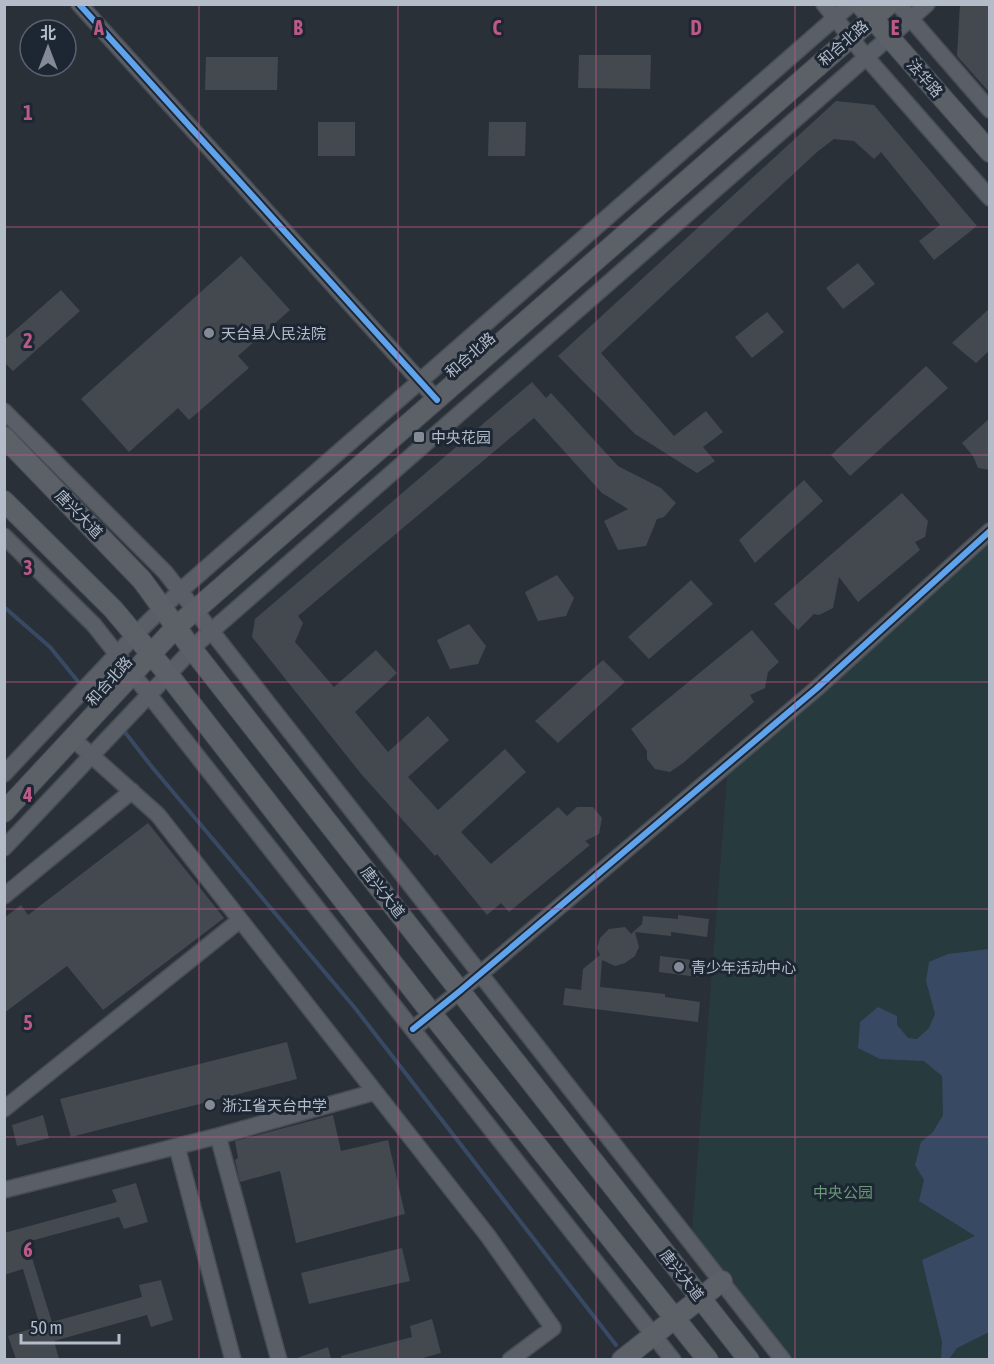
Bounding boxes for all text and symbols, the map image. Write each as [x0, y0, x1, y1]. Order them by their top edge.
text: A [93, 16, 104, 39]
text: B [293, 16, 303, 39]
text: C [493, 16, 502, 39]
text: D [690, 16, 702, 39]
text: E [891, 16, 900, 39]
street label: 和合北路 [815, 17, 871, 69]
north arrow [18, 18, 78, 78]
text: 北 [40, 24, 56, 42]
street label: 法华路 [904, 55, 946, 101]
text: 1 [23, 101, 33, 124]
place label: 天台县人民法院 [221, 325, 326, 342]
marker: 天台县人民法院 [202, 326, 216, 340]
text: 2 [23, 329, 33, 352]
street label: 和合北路 [442, 329, 498, 381]
place label: 中央花园 [431, 429, 491, 446]
marker: 中央花园 [412, 430, 426, 444]
street label: 唐兴大道 [52, 487, 106, 541]
text: 3 [23, 556, 33, 579]
street label: 和合北路 [83, 653, 135, 709]
text: 4 [22, 783, 33, 806]
street label: 唐兴大道 [358, 863, 408, 921]
place label: 青少年活动中心 [691, 959, 796, 976]
marker: 青少年活动中心 [672, 960, 686, 974]
text: 5 [23, 1011, 33, 1034]
place label: 浙江省天台中学 [222, 1097, 327, 1114]
marker: 浙江省天台中学 [203, 1098, 217, 1112]
park label: 中央公园 [813, 1184, 873, 1201]
text: 6 [23, 1238, 33, 1261]
street label: 唐兴大道 [657, 1246, 707, 1304]
scale bar [21, 1307, 118, 1345]
text: 50 m [30, 1317, 62, 1338]

